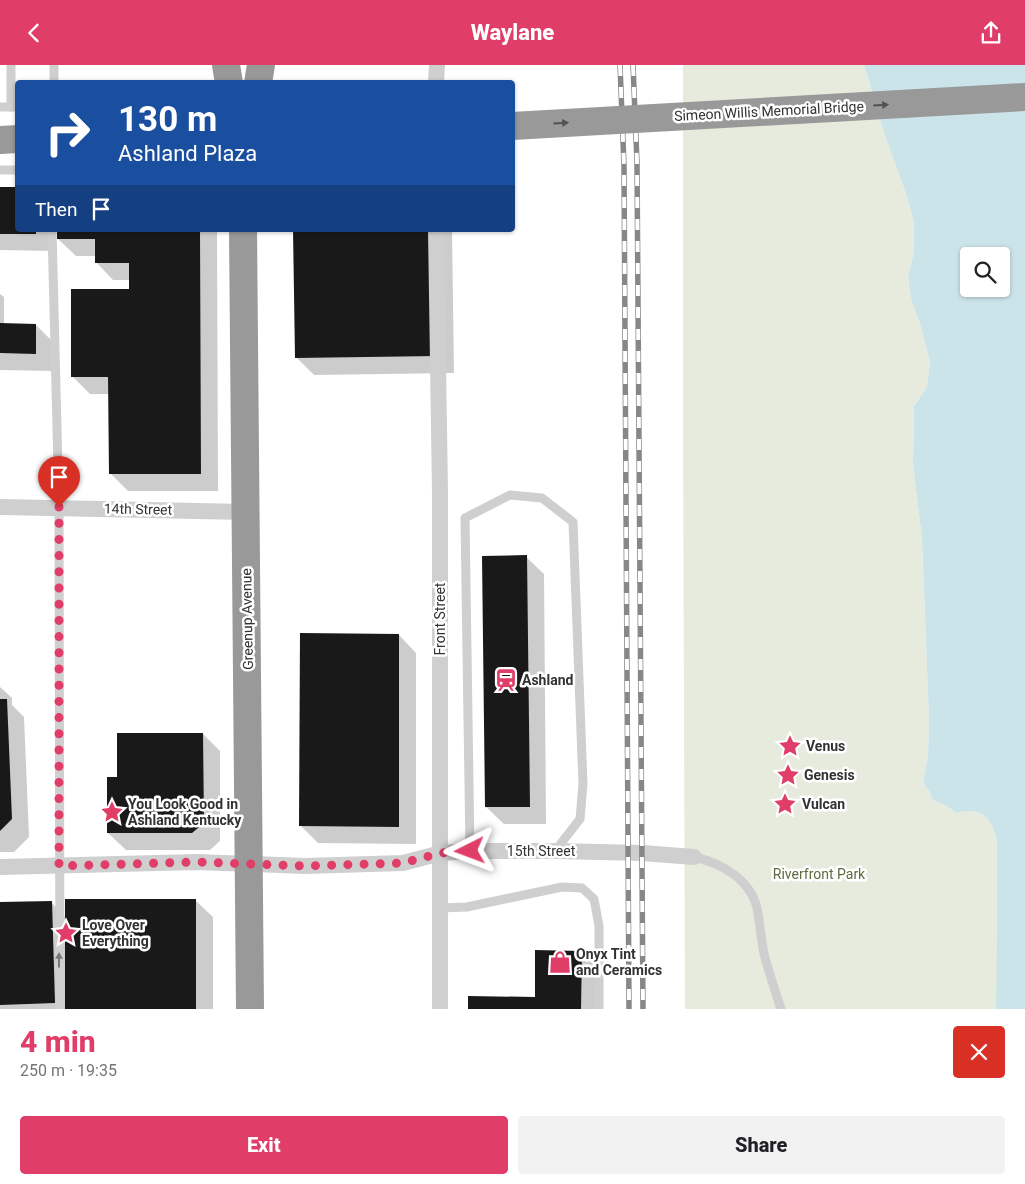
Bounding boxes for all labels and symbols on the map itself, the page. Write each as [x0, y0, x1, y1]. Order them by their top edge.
street label: Simeon Willis Memorial Bridge [674, 98, 864, 124]
one-way arrow [873, 100, 889, 108]
one-way arrow [553, 118, 569, 126]
pin [38, 456, 80, 507]
street label: 14th Street [104, 500, 173, 518]
street label: Greenup Avenue [238, 568, 256, 670]
street label: Front Street [432, 582, 448, 655]
station icon: Ashland [493, 667, 519, 693]
place label: Ashland [522, 672, 573, 688]
place icon: Venus [777, 733, 803, 759]
place label: Venus [806, 738, 845, 754]
place icon: Genesis [775, 762, 801, 788]
place label: Genesis [804, 767, 855, 783]
place icon: Vulcan [772, 791, 798, 817]
place label: You Look Good in Ashland Kentucky [128, 796, 242, 828]
place label: Vulcan [802, 796, 845, 812]
place icon: You Look Good in Ashland Kentucky [99, 799, 125, 825]
position arrow [443, 824, 495, 876]
street label: 15th Street [507, 843, 576, 859]
park label: Riverfront Park [773, 866, 866, 882]
place label: Love Over Everything [82, 917, 149, 949]
place icon: Love Over Everything [53, 920, 79, 946]
place label: Onyx Tint and Ceramics [576, 946, 662, 978]
shop icon: Onyx Tint and Ceramics [547, 949, 573, 975]
one-way arrow [55, 952, 63, 968]

